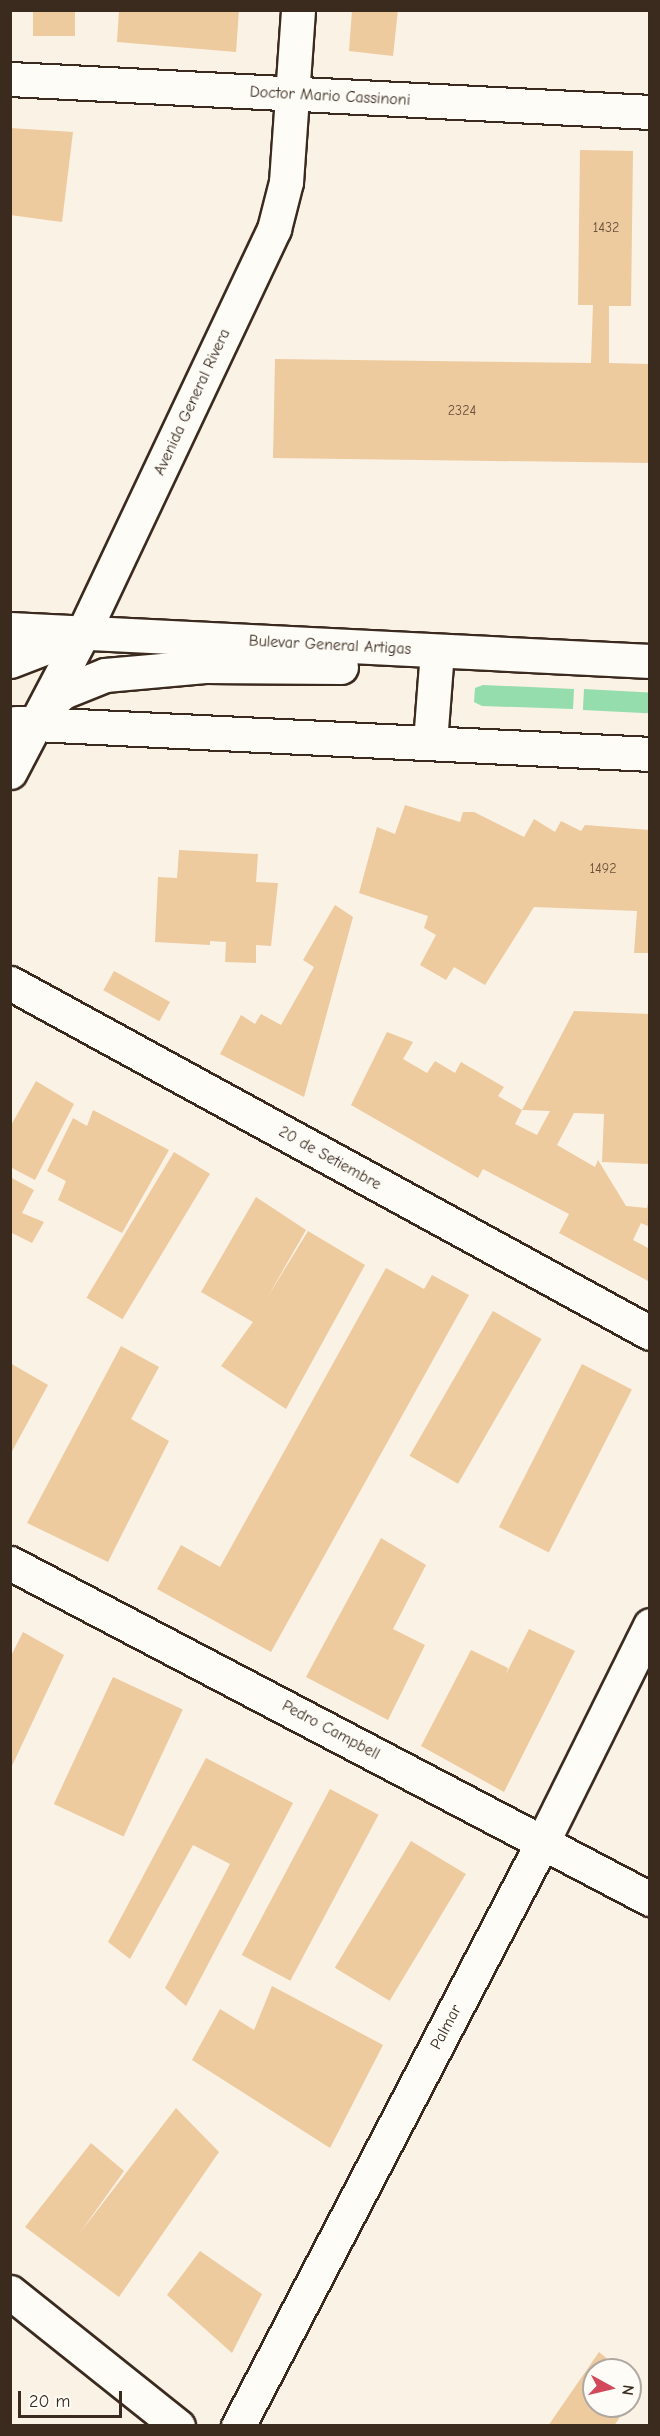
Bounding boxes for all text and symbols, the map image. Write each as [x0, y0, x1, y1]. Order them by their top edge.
street label: Doctor Mario Cassinoni [249, 82, 411, 110]
house number: 1432 [593, 220, 619, 236]
street label: Avenida General Rivera [150, 326, 234, 478]
house number: 2324 [448, 403, 476, 419]
street label: Bulevar General Artigas [248, 631, 412, 659]
house number: 1492 [589, 861, 617, 877]
street label: 20 de Setiembre [275, 1122, 385, 1194]
street label: Pedro Campbell [279, 1696, 383, 1764]
street label: Palmar [426, 2001, 466, 2053]
north arrow [582, 2358, 642, 2418]
scale bar [21, 2379, 124, 2417]
text: N [618, 2384, 637, 2397]
text: 20 m [29, 2391, 70, 2412]

